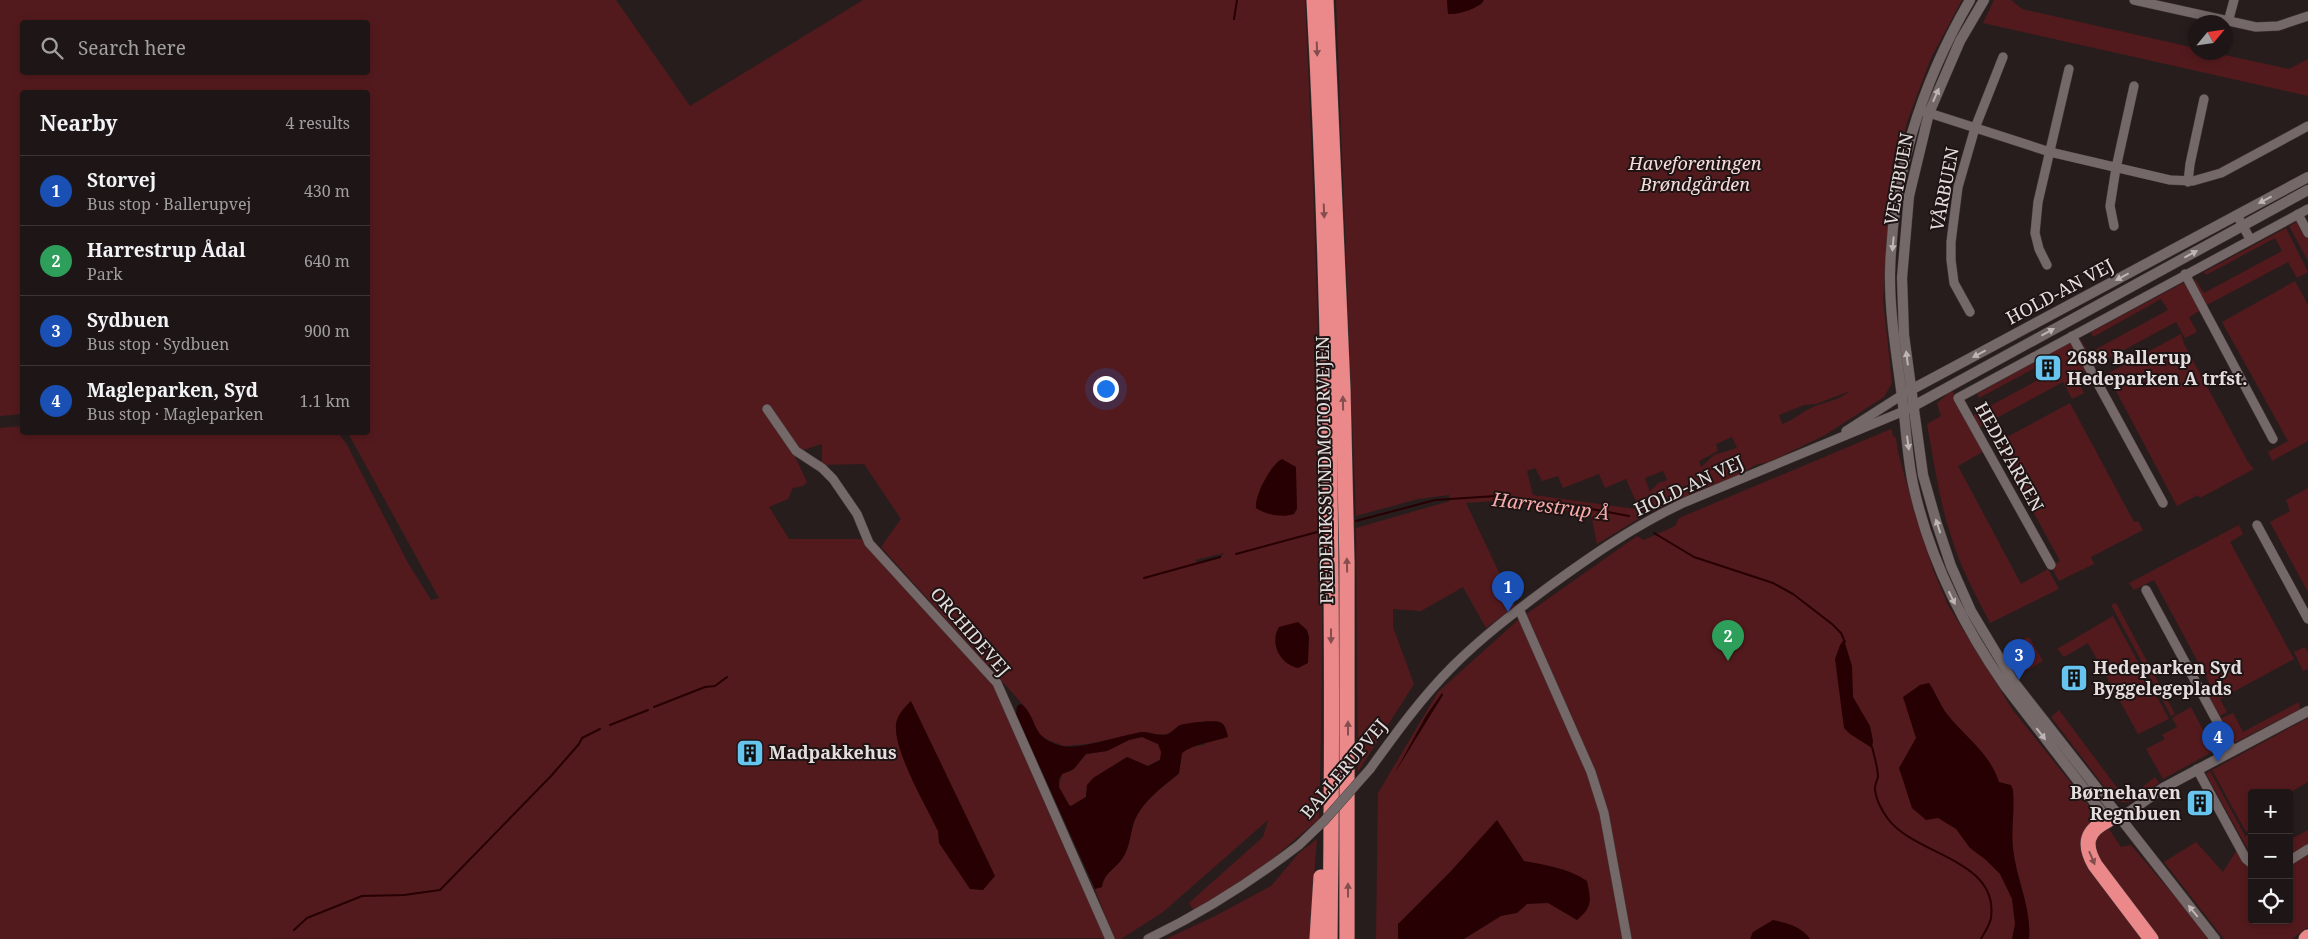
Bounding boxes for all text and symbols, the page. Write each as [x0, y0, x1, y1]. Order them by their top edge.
north arrow [2188, 15, 2233, 60]
search box [20, 20, 370, 75]
icon: search [38, 34, 66, 62]
text: Search here [78, 35, 186, 61]
one-way arrow [1313, 41, 1321, 57]
one-way arrow [1933, 88, 1941, 102]
text: Nearby [40, 109, 118, 137]
text: 4 results [286, 112, 350, 134]
street label: VESTBUEN [1878, 130, 1918, 227]
street label: VÅRBUEN [1924, 145, 1964, 233]
park label: Haveforeningen Brøndgården [1628, 151, 1762, 196]
text: Storvej [87, 167, 156, 193]
text: 1 [51, 180, 61, 202]
text: 430 m [304, 180, 350, 202]
text: Bus stop · Ballerupvej [87, 193, 251, 215]
one-way arrow [2258, 196, 2272, 204]
one-way arrow [1320, 203, 1328, 219]
one-way arrow [1889, 236, 1897, 252]
text: Harrestrup Ådal [87, 237, 246, 263]
text: 2 [51, 250, 61, 272]
text: 640 m [304, 250, 350, 272]
one-way arrow [2184, 250, 2198, 258]
street label: HOLD-AN VEJ [2002, 253, 2117, 330]
text: Park [87, 263, 123, 285]
one-way arrow [2115, 273, 2129, 281]
text: Sydbuen [87, 307, 170, 333]
text: 3 [51, 320, 61, 342]
text: 900 m [304, 320, 350, 342]
one-way arrow [2042, 327, 2055, 336]
text: Bus stop · Sydbuen [87, 333, 229, 355]
street label: FREDERIKSSUNDMOTORVEJEN [1310, 335, 1338, 604]
place label: 2688 Ballerup Hedeparken A trfst. [2067, 345, 2247, 390]
one-way arrow [1903, 349, 1911, 365]
one-way arrow [1971, 350, 1986, 358]
building icon: 2688 Ballerup Hedeparken A trfst. [2033, 353, 2063, 383]
your location [1093, 376, 1119, 402]
text: Magleparken, Syd [87, 377, 258, 403]
text: 4 [51, 390, 61, 412]
text: 1.1 km [299, 390, 350, 412]
one-way arrow [1339, 395, 1347, 411]
street label: HEDEPARKEN [1970, 397, 2050, 516]
text: Bus stop · Magleparken [87, 403, 264, 425]
one-way arrow [1904, 435, 1912, 451]
street label: HOLD-AN VEJ [1630, 449, 1747, 521]
water label: Harrestrup Å [1490, 486, 1611, 526]
one-way arrow [1933, 519, 1941, 534]
one-way arrow [1343, 557, 1351, 573]
pin: 1 [1492, 571, 1524, 612]
street label: ORCHIDEVEJ [925, 582, 1016, 681]
one-way arrow [1948, 591, 1956, 606]
pin: 2 [1712, 620, 1744, 661]
one-way arrow [1327, 628, 1335, 644]
pin: 3 [2003, 639, 2035, 680]
place label: Hedeparken Syd Byggelegeplads [2093, 655, 2242, 700]
building icon: Hedeparken Syd Byggelegeplads [2059, 663, 2089, 693]
street label: BALLERUPVEJ [1295, 714, 1392, 823]
one-way arrow [1344, 720, 1352, 736]
pin: 4 [2202, 721, 2234, 762]
one-way arrow [2036, 727, 2047, 740]
building icon: Madpakkehus [735, 738, 765, 768]
place label: Madpakkehus [769, 740, 897, 764]
place label: Børnehaven Regnbuen [2070, 780, 2181, 825]
building icon: Børnehaven Regnbuen [2185, 788, 2215, 818]
map controls [2248, 789, 2293, 924]
button: + [2248, 789, 2293, 834]
button: − [2248, 834, 2293, 879]
one-way arrow [2088, 851, 2096, 865]
button: locate [2248, 879, 2293, 924]
one-way arrow [1344, 882, 1352, 898]
one-way arrow [2188, 904, 2198, 918]

